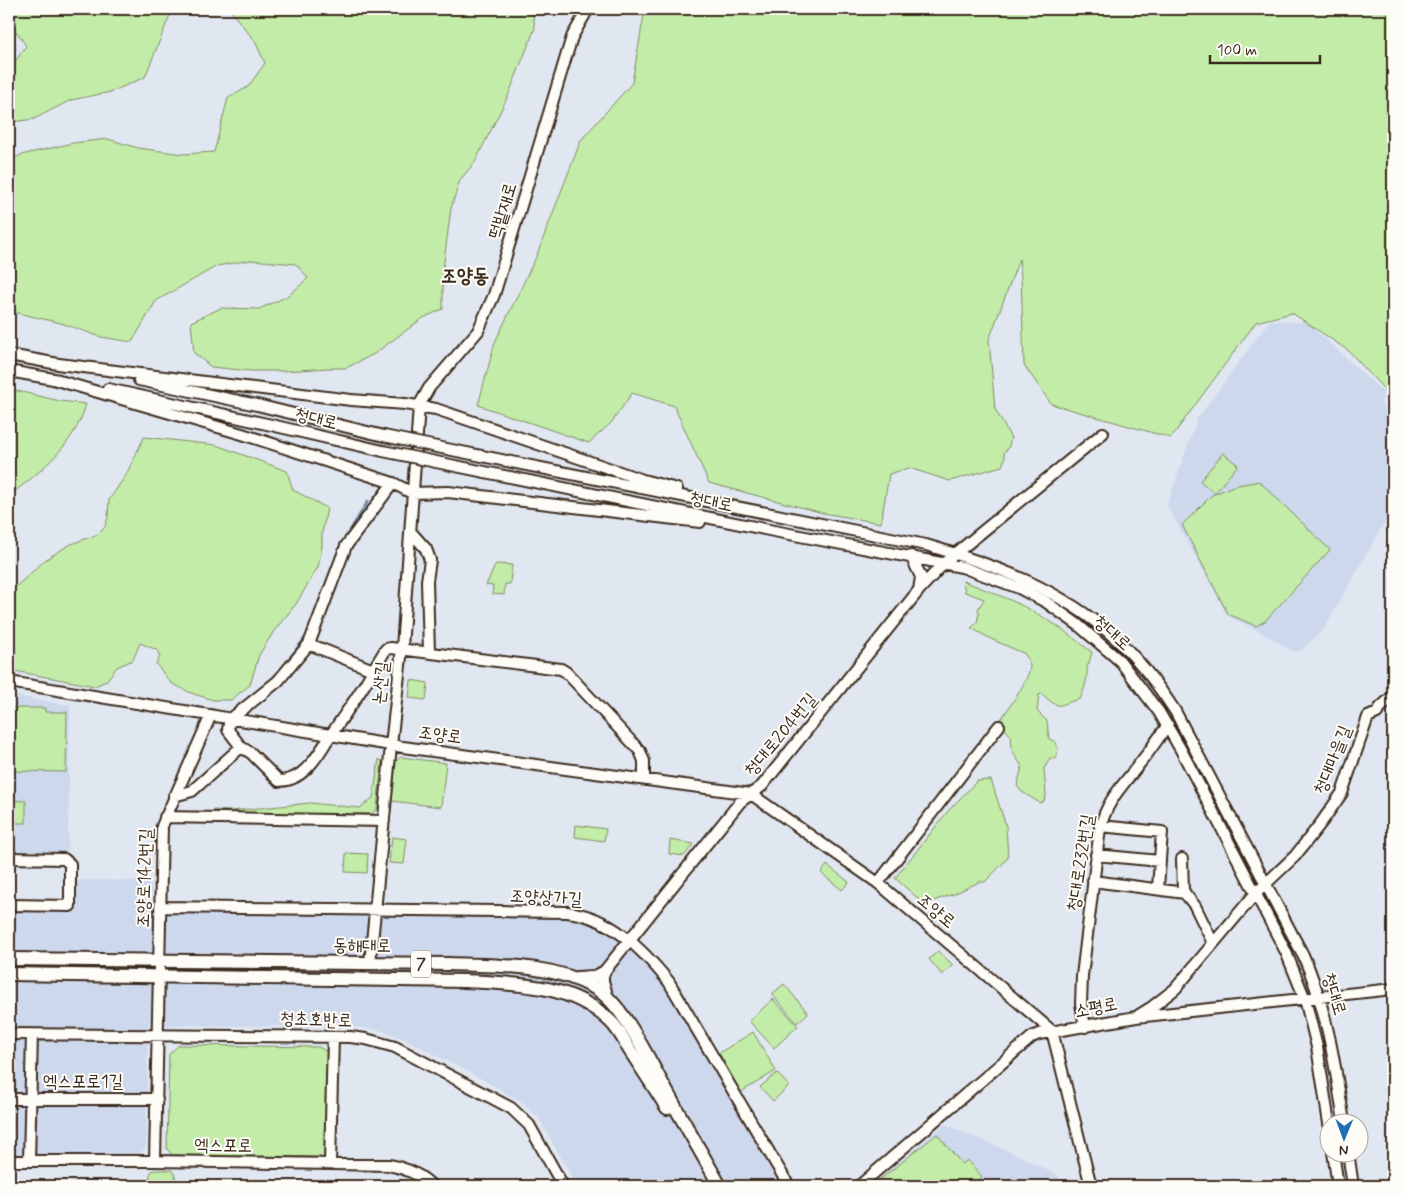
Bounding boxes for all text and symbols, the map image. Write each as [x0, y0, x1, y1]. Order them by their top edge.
scale bar [1210, 32, 1320, 64]
text: 100 m [1217, 41, 1257, 61]
street label: 떡밭재로 [483, 180, 523, 242]
district label: 조양동 [441, 263, 489, 290]
street label: 청대로 [292, 402, 340, 436]
street label: 청대로 [687, 486, 735, 518]
street label: 청대로 [1088, 610, 1136, 656]
street label: 논산길 [367, 660, 395, 706]
street label: 청대로204번길 [739, 688, 823, 782]
street label: 조양로 [417, 720, 463, 750]
street label: 청대마을길 [1308, 721, 1358, 798]
street label: 청대로232번길 [1061, 812, 1101, 913]
street label: 조양로142번길 [131, 827, 159, 928]
street label: 조양상가길 [509, 884, 583, 912]
street label: 조양로 [912, 888, 960, 934]
street label: 동해대로 [333, 933, 391, 959]
road number: 7 [411, 951, 431, 978]
street label: 청대로 [1316, 970, 1352, 1018]
street label: 소평로 [1072, 992, 1120, 1024]
street label: 청초호반로 [279, 1007, 353, 1033]
street label: 엑스포로1길 [43, 1070, 124, 1094]
north arrow [1320, 1112, 1370, 1162]
street label: 엑스포로 [194, 1133, 252, 1159]
text: N [1339, 1141, 1349, 1159]

